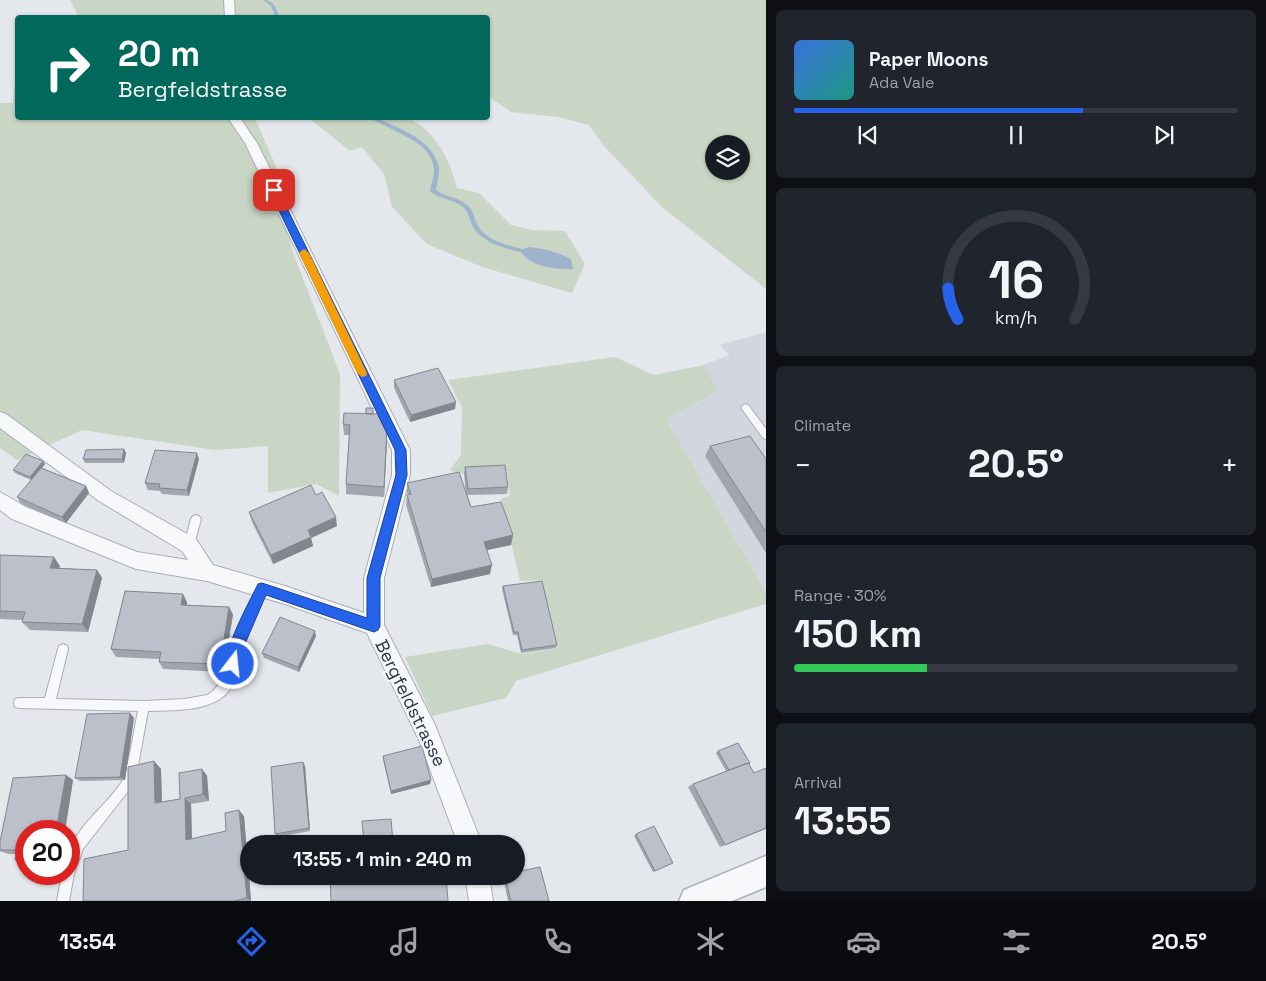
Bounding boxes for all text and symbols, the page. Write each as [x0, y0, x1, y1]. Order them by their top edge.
text: 20 m [118, 32, 200, 76]
icon: right [35, 35, 100, 100]
text: Paper Moons [869, 47, 988, 72]
text: Ada Vale [869, 72, 934, 93]
text: Bergfeldstrasse [118, 75, 288, 103]
icon: previous [854, 121, 882, 149]
icon: pause [1002, 121, 1030, 149]
icon: next [1150, 121, 1178, 149]
map controls [705, 135, 750, 180]
button: layers [705, 135, 750, 180]
pin [253, 169, 295, 211]
icon: arrive [260, 176, 288, 204]
text: 16 [988, 247, 1044, 313]
text: km/h [995, 306, 1037, 329]
text: Climate [794, 415, 851, 436]
text: 20.5° [968, 440, 1064, 488]
text: − [794, 447, 811, 483]
text: + [1221, 447, 1238, 483]
text: Range · 30% [794, 585, 886, 606]
text: 150 km [794, 610, 922, 658]
street label: Bergfeldstrasse [370, 636, 452, 770]
position arrow [206, 637, 258, 689]
text: Arrival [794, 772, 842, 793]
text: 13:55 [794, 797, 891, 845]
speed limit sign: 20 [15, 820, 80, 885]
text: 13:55 · 1 min · 240 m [293, 847, 472, 872]
icon: directions [234, 924, 269, 959]
icon: music [387, 924, 422, 959]
icon: phone [540, 924, 575, 959]
icon: climate [693, 924, 728, 959]
icon: car [846, 924, 881, 959]
icon: filters [999, 924, 1034, 959]
text: 13:54 [59, 927, 116, 955]
text: 20.5° [1151, 927, 1207, 955]

